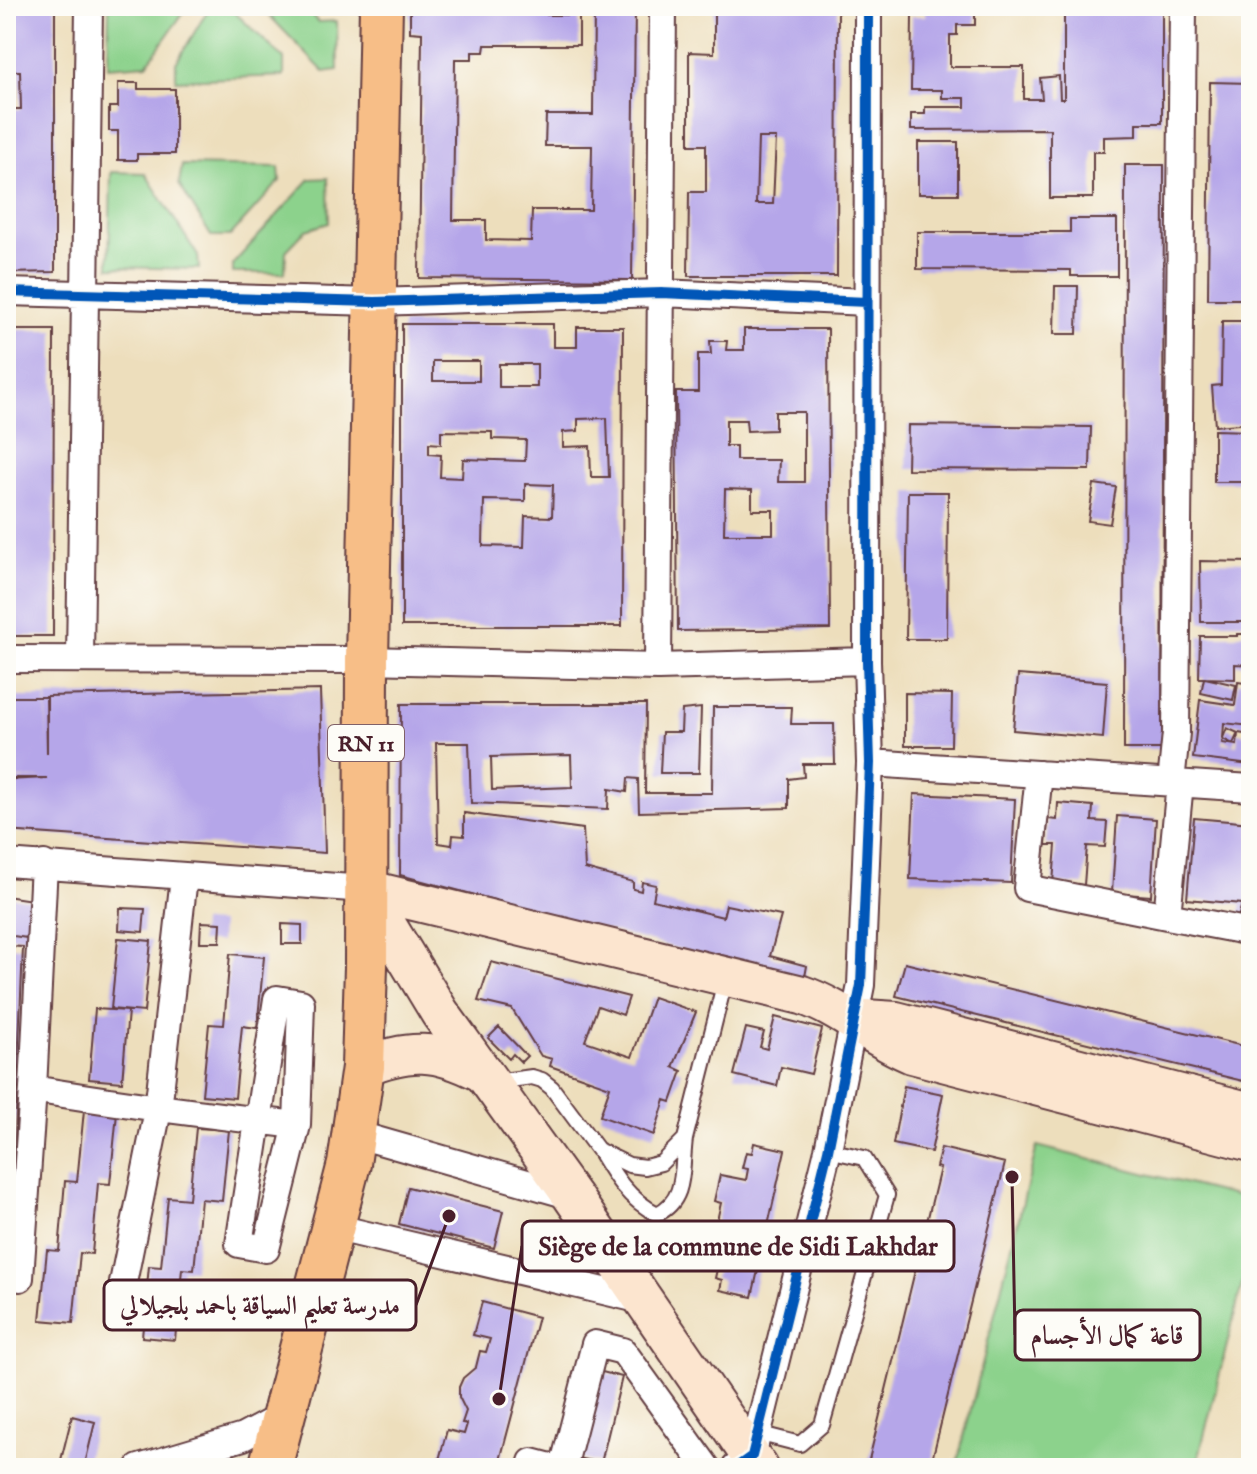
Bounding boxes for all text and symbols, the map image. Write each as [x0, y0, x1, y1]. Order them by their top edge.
road number: RN 11 [328, 725, 404, 761]
callout: Siège de la commune de Sidi Lakhdar [522, 1221, 954, 1271]
text: Siège de la commune de Sidi Lakhdar [538, 1231, 938, 1264]
callout: مدرسة تعليم السياقة باحمد بلجيلالي [104, 1280, 416, 1330]
text: مدرسة تعليم السياقة باحمد بلجيلالي [119, 1290, 400, 1331]
callout: قاعة كمال الأجسام [1015, 1310, 1200, 1360]
text: قاعة كمال الأجسام [1030, 1316, 1184, 1358]

